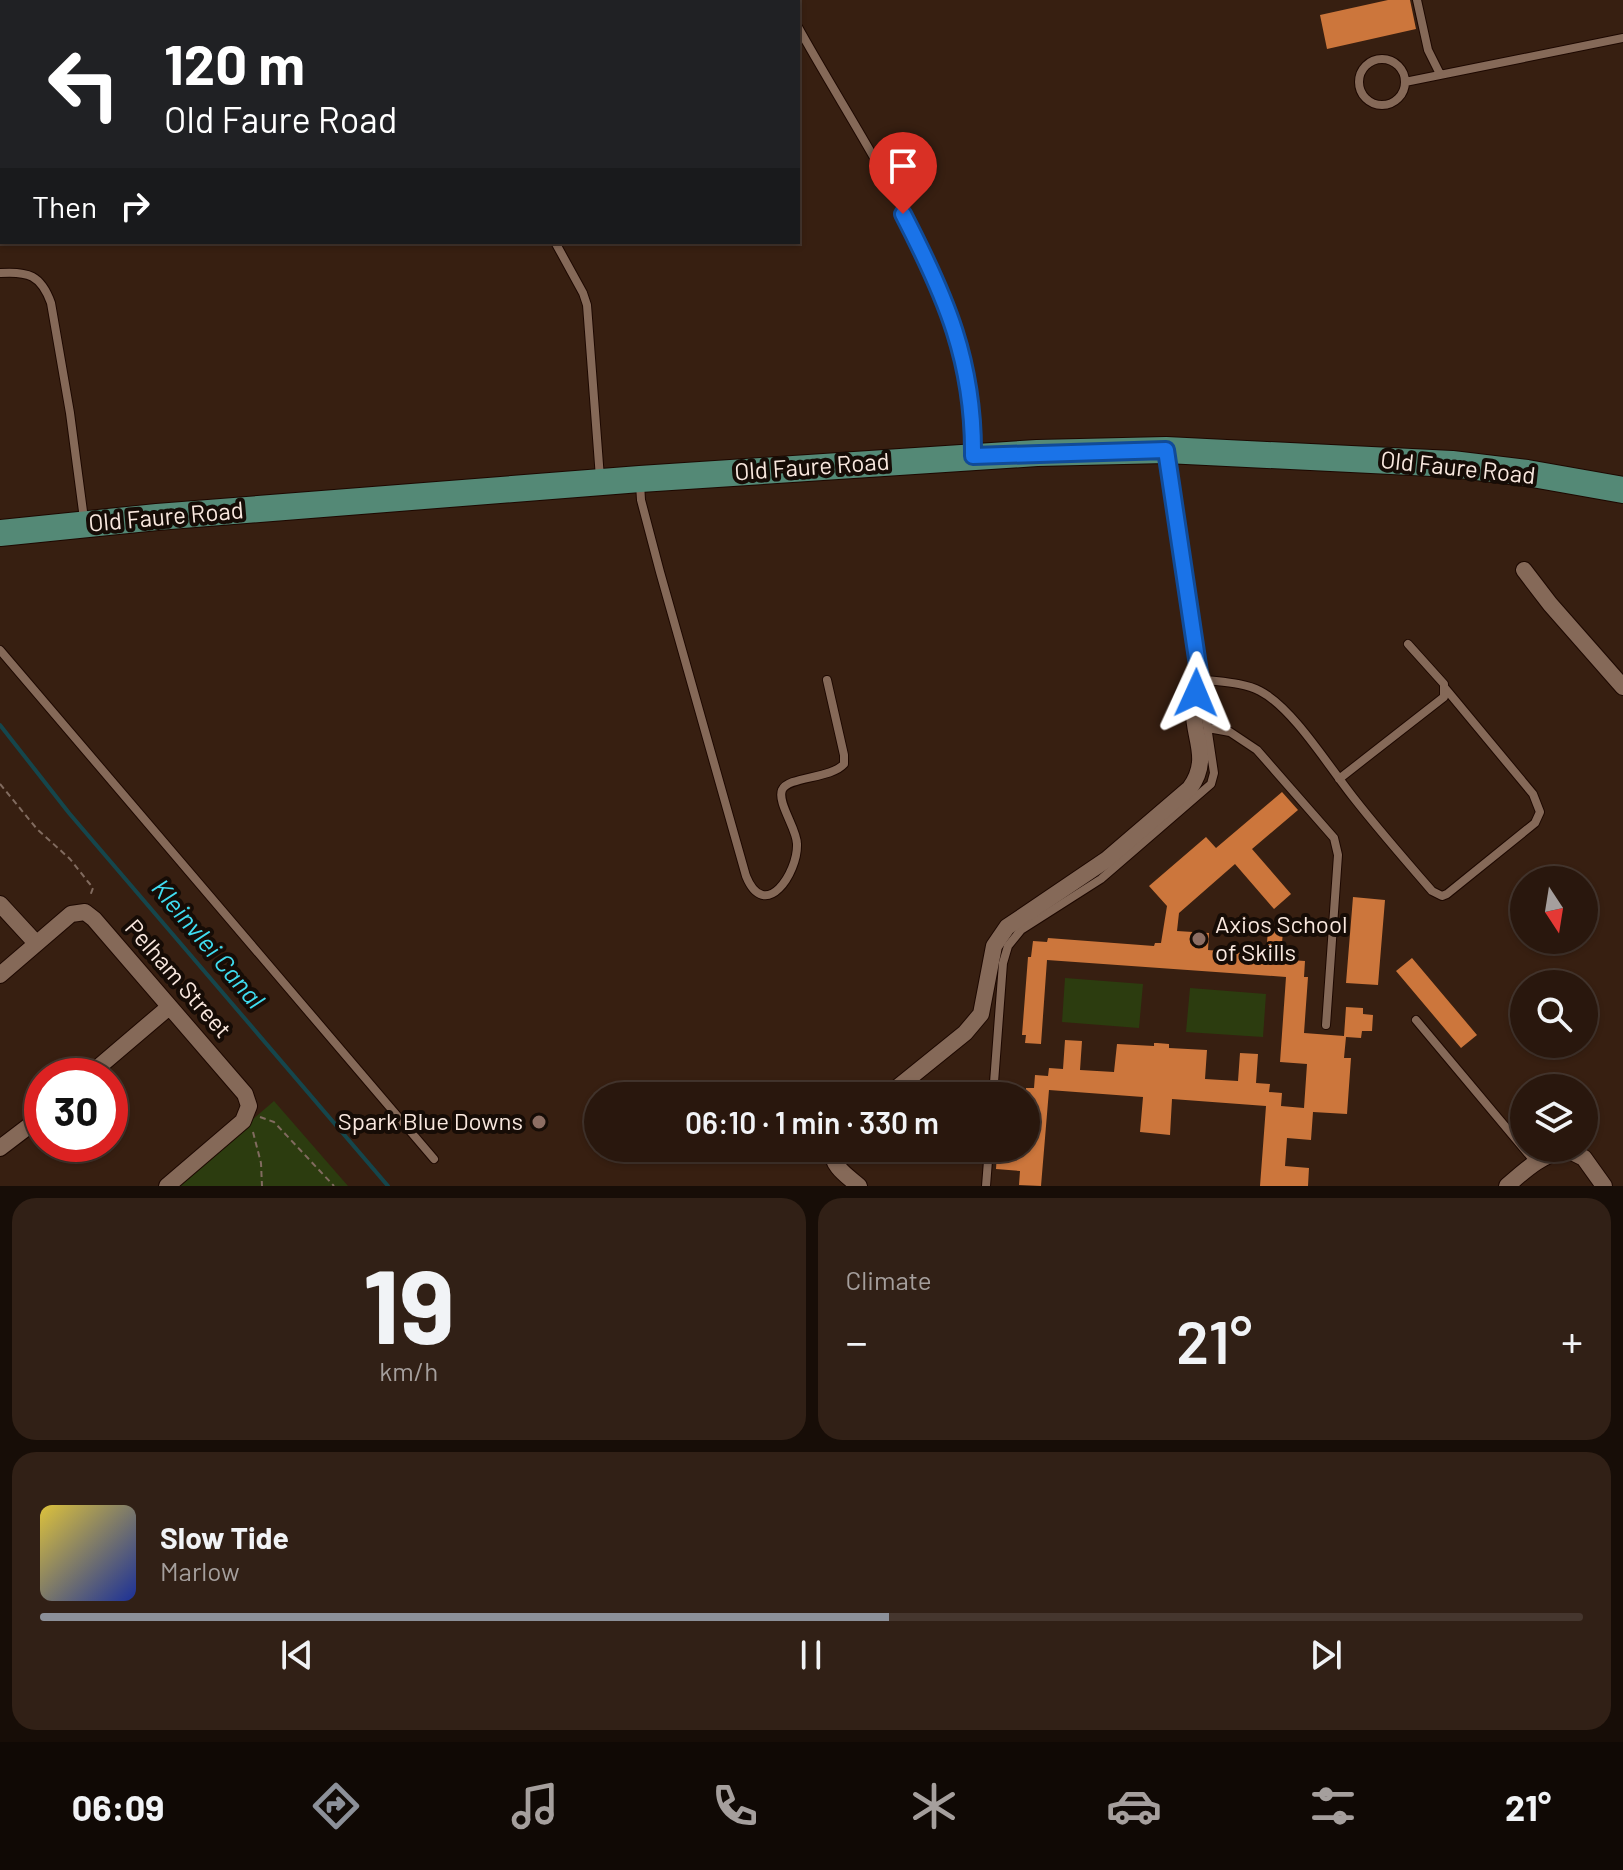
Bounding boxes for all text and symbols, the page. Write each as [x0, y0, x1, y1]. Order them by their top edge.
text: 120 m [164, 29, 305, 96]
icon: left [32, 32, 136, 136]
text: Old Faure Road [164, 97, 397, 140]
pin [869, 132, 937, 214]
icon: arrive [881, 144, 925, 188]
icon: right [113, 184, 157, 228]
text: Then [32, 188, 97, 224]
street label: Old Faure Road [1379, 444, 1537, 489]
street label: Old Faure Road [733, 446, 891, 485]
street label: Old Faure Road [87, 494, 245, 537]
position arrow [1154, 651, 1238, 735]
north arrow [1510, 866, 1598, 954]
map controls [1510, 866, 1598, 1162]
water label: Kleinvlei Canal [146, 872, 272, 1014]
place label: Axios School of Skills [1215, 909, 1348, 966]
street label: Pelham Street [120, 913, 238, 1043]
marker: Axios School of Skills [1190, 930, 1208, 948]
button: search [1510, 970, 1598, 1058]
speed limit sign: 30 [24, 1058, 128, 1162]
button: layers [1510, 1074, 1598, 1162]
text: 06:10 · 1 min · 330 m [685, 1104, 939, 1140]
place label: Spark Blue Downs [338, 1106, 523, 1135]
marker: Spark Blue Downs [530, 1113, 548, 1131]
text: 19 [363, 1240, 455, 1365]
text: Climate [846, 1264, 932, 1295]
text: 21° [1176, 1304, 1252, 1376]
text: − [846, 1314, 868, 1367]
text: + [1561, 1314, 1583, 1367]
text: km/h [379, 1355, 438, 1386]
text: Slow Tide [160, 1519, 289, 1555]
text: Marlow [160, 1555, 240, 1586]
icon: previous [275, 1633, 319, 1677]
icon: pause [789, 1633, 833, 1677]
icon: next [1304, 1633, 1348, 1677]
icon: directions [308, 1778, 364, 1834]
icon: music [507, 1778, 563, 1834]
icon: phone [707, 1778, 763, 1834]
icon: climate [906, 1778, 962, 1834]
icon: car [1106, 1778, 1162, 1834]
icon: filters [1305, 1778, 1361, 1834]
text: 06:09 [72, 1785, 164, 1828]
text: 21° [1505, 1785, 1551, 1828]

